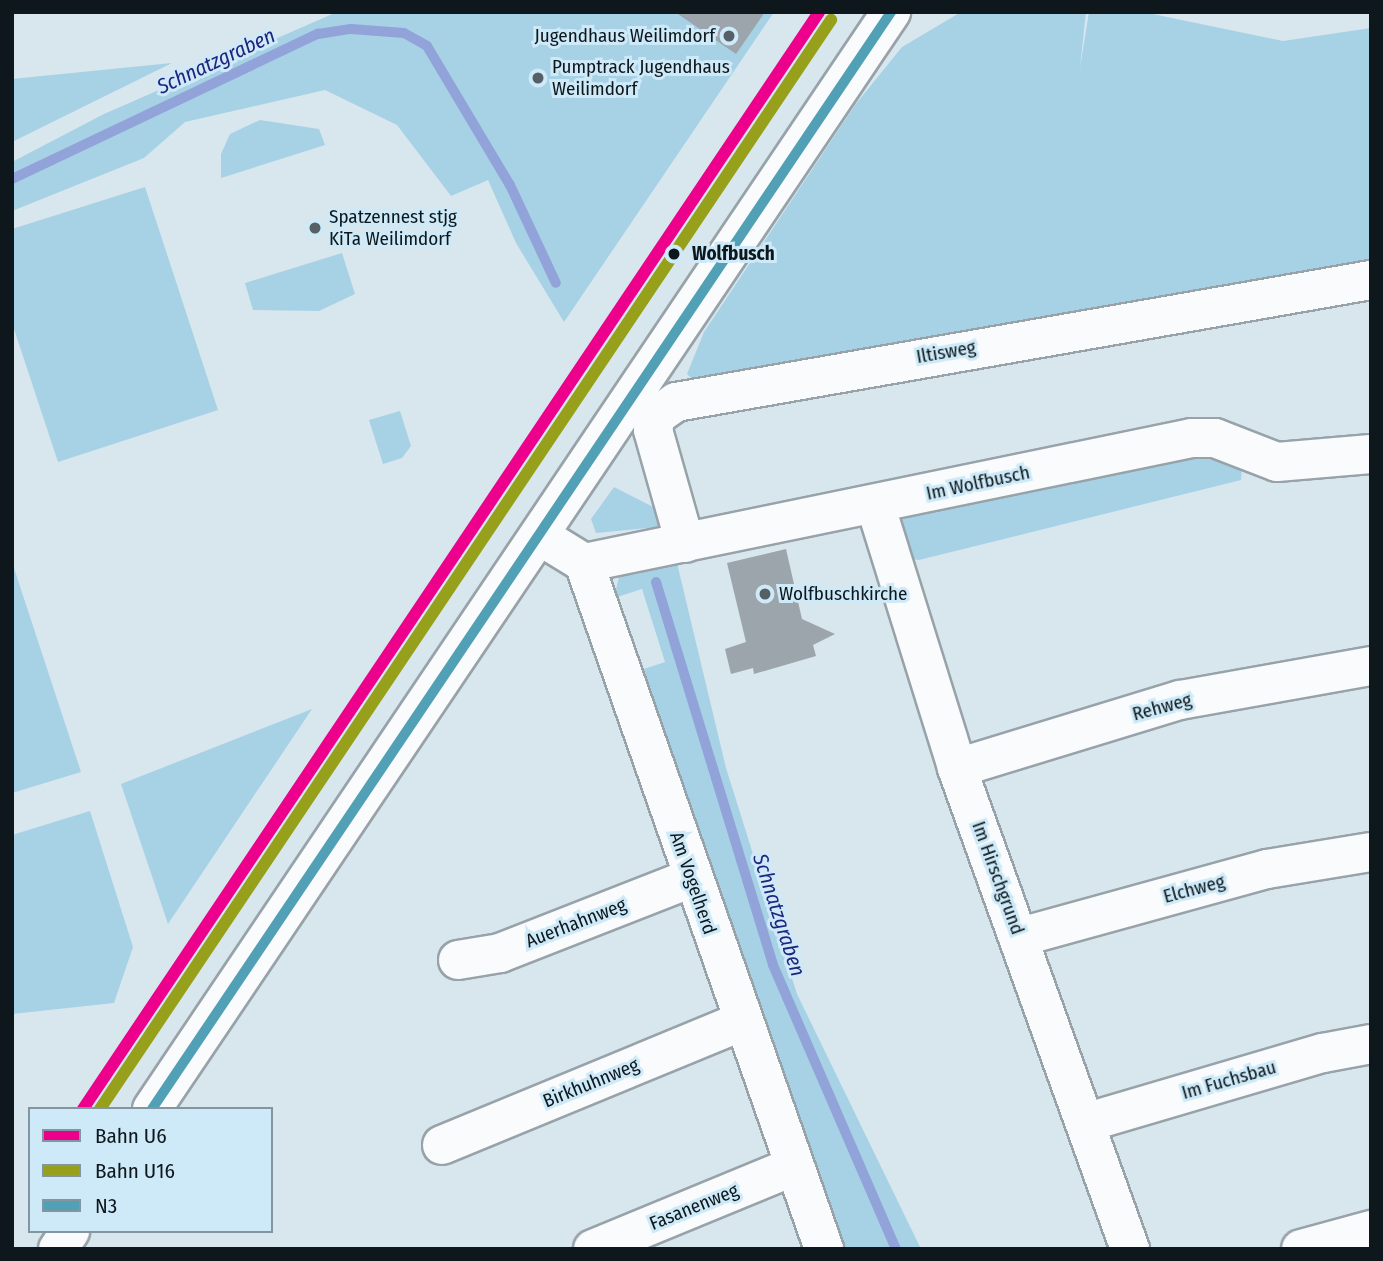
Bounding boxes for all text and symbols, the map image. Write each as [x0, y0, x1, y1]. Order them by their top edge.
water label: Schnatzgraben [153, 23, 279, 99]
place label: Jugendhaus Weilimdorf [535, 25, 715, 47]
marker: Jugendhaus Weilimdorf [721, 28, 737, 44]
place label: Pumptrack Jugendhaus Weilimdorf [552, 56, 730, 100]
marker: Pumptrack Jugendhaus Weilimdorf [530, 70, 546, 86]
place label: Spatzennest stjg KiTa Weilimdorf [329, 206, 457, 250]
marker: Spatzennest stjg KiTa Weilimdorf [307, 220, 323, 236]
marker: Wolfbusch [662, 242, 686, 266]
place label: Wolfbusch [692, 243, 775, 265]
street label: Iltisweg [915, 336, 977, 368]
street label: Im Wolfbusch [924, 461, 1032, 505]
place label: Wolfbuschkirche [779, 583, 907, 605]
marker: Wolfbuschkirche [757, 586, 773, 602]
street label: Rehweg [1130, 688, 1194, 726]
street label: Im Hirschgrund [967, 818, 1029, 938]
street label: Am Vogelherd [665, 829, 721, 937]
water label: Schnatzgraben [747, 850, 811, 980]
street label: Elchweg [1161, 870, 1227, 908]
street label: Auerhahnweg [522, 893, 630, 953]
street label: Birkhuhnweg [540, 1053, 642, 1113]
street label: Im Fuchsbau [1179, 1056, 1279, 1104]
legend [28, 1107, 273, 1233]
text: Bahn U6 [95, 1123, 167, 1149]
text: Bahn U16 [95, 1158, 175, 1184]
street label: Fasanenweg [646, 1179, 742, 1235]
text: N3 [95, 1193, 117, 1219]

